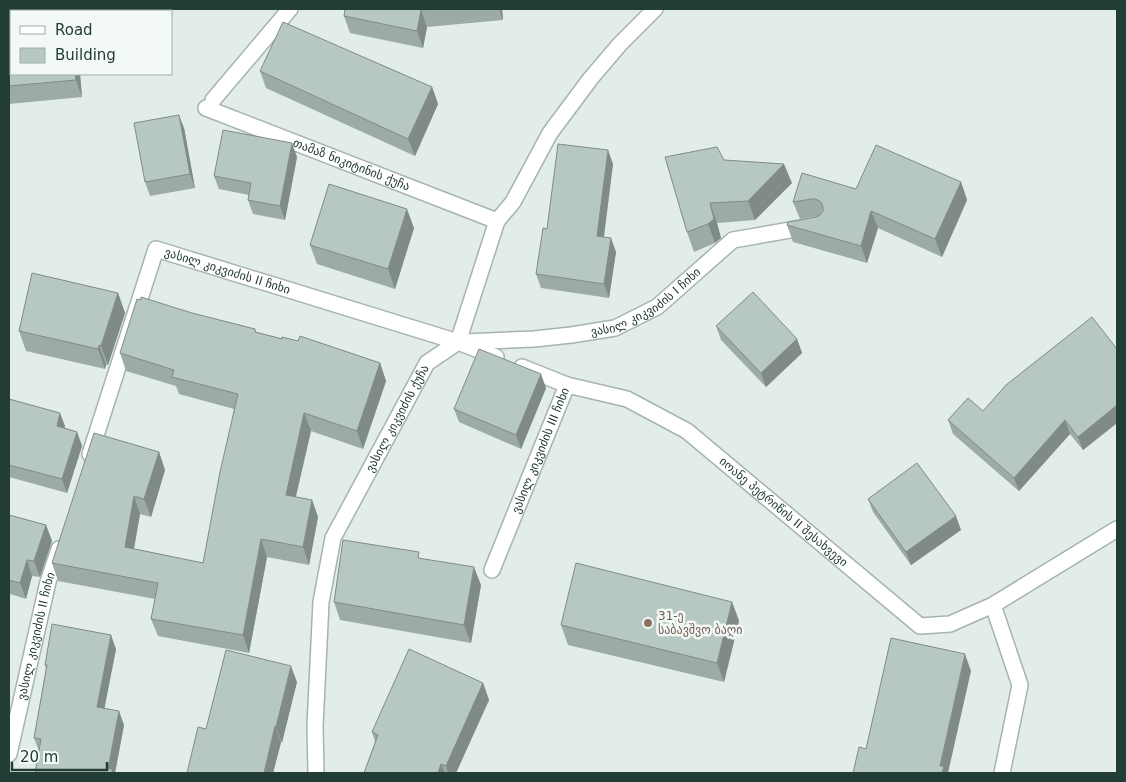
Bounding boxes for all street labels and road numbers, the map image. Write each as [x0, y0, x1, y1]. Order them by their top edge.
street label: თამაზ ნიკიტინის ქუჩა [291, 135, 412, 193]
street label: ვასილ კიკვიძის II ჩიხი [163, 245, 292, 297]
street label: ვასილ კიკვიძის I ჩიხი [590, 265, 703, 339]
street label: ვასილ კიკვიძის ქუჩა [363, 362, 432, 474]
street label: ვასილ კიკვიძის III ჩიხი [509, 386, 572, 515]
street label: იოანე პეტრიწის II შესახვევი [717, 454, 850, 569]
street label: ვასილ კიკვიძის II ჩიხი [14, 570, 58, 701]

